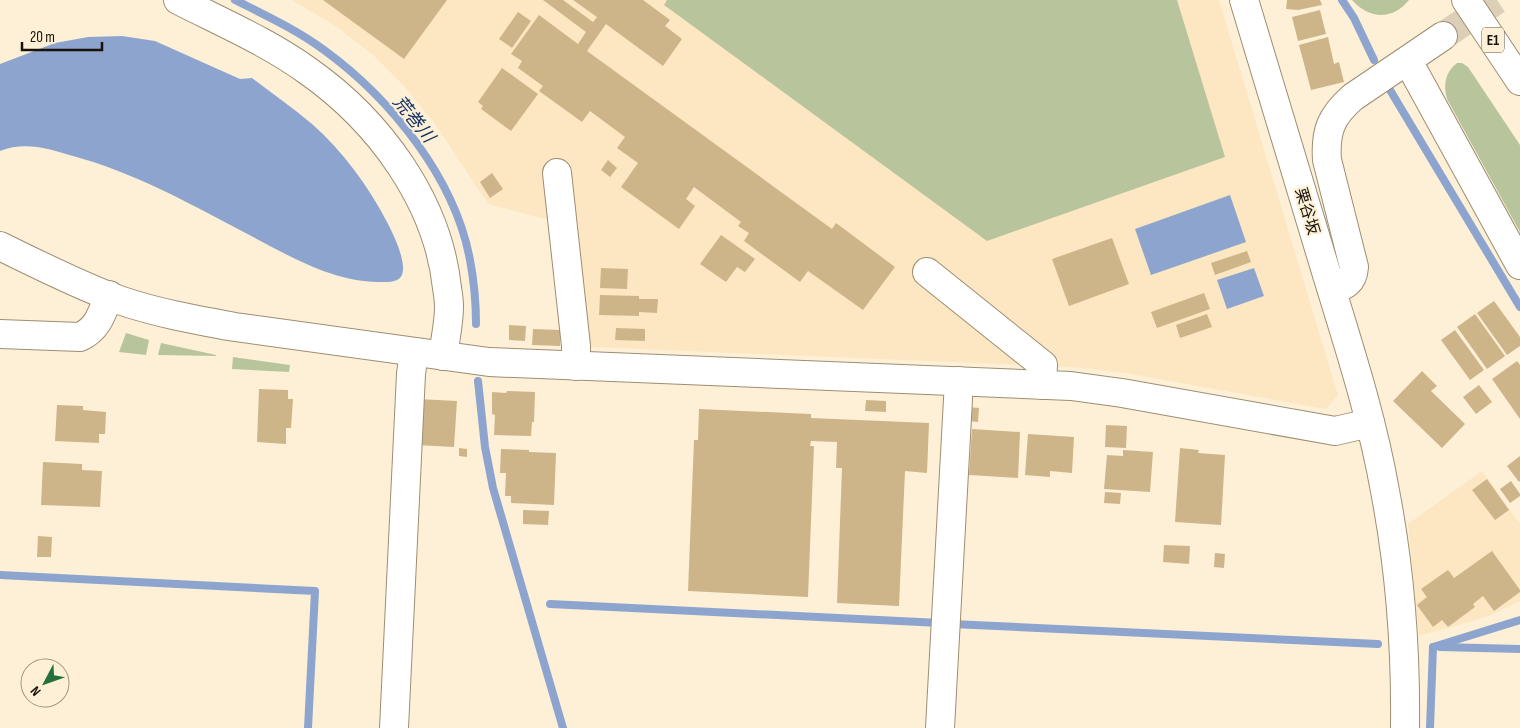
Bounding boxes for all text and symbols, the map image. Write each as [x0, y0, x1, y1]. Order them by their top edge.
scale bar [22, 20, 102, 52]
text: 20 m [30, 28, 55, 47]
road number: E1 [1482, 28, 1504, 52]
water label: 荒巻川 [388, 92, 440, 148]
street label: 栗谷坂 [1290, 186, 1323, 237]
north arrow [20, 658, 70, 708]
text: N [27, 683, 44, 700]

